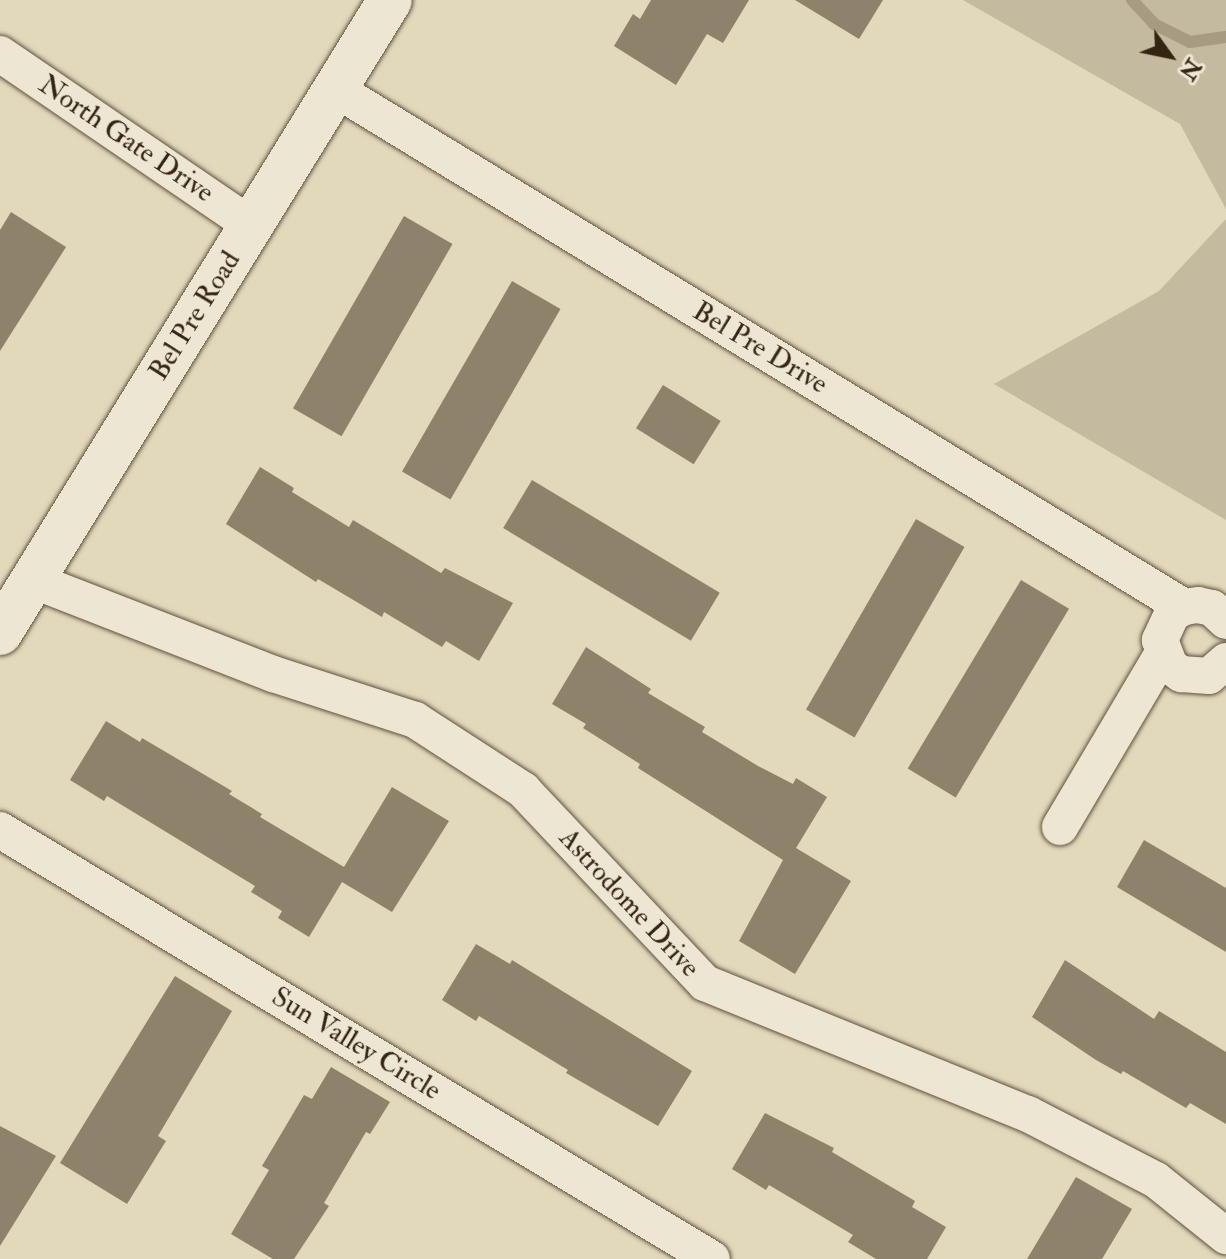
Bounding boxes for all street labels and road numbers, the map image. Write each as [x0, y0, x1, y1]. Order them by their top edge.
street label: North Gate Drive [32, 68, 220, 210]
street label: Bel Pre Road [142, 245, 248, 387]
street label: Bel Pre Drive [686, 295, 834, 401]
street label: Astrodome Drive [552, 822, 706, 984]
street label: Sun Valley Circle [265, 980, 447, 1108]

